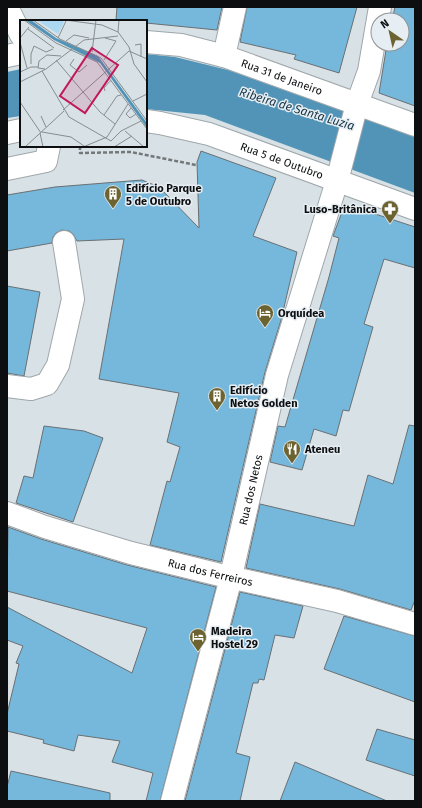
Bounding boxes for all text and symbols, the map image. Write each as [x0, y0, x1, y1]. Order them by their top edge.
north arrow [370, 12, 410, 52]
text: N [378, 17, 391, 32]
inset map [20, 20, 147, 147]
street label: Rua 31 de Janeiro [239, 57, 324, 98]
water label: Ribeira de Santa Luzia [238, 85, 356, 133]
street label: Rua 5 de Outubro [239, 140, 325, 182]
place label: Edifício Parque 5 de Outubro [126, 182, 201, 208]
building icon: Edifício Parque 5 de Outubro [103, 184, 123, 209]
pharmacy icon: Luso-Britânica [380, 199, 400, 224]
place label: Luso-Britânica [304, 203, 377, 216]
hotel icon: Orquídea [255, 303, 275, 328]
place label: Orquídea [278, 307, 324, 320]
place label: Edifício Netos Golden [230, 384, 298, 410]
building icon: Edifício Netos Golden [207, 386, 227, 411]
restaurant icon: Ateneu [282, 439, 302, 464]
place label: Ateneu [304, 443, 340, 456]
street label: Rua dos Netos [237, 453, 266, 526]
street label: Rua dos Ferreiros [166, 556, 254, 589]
place label: Madeira Hostel 29 [211, 625, 258, 651]
hotel icon: Madeira Hostel 29 [188, 627, 208, 652]

